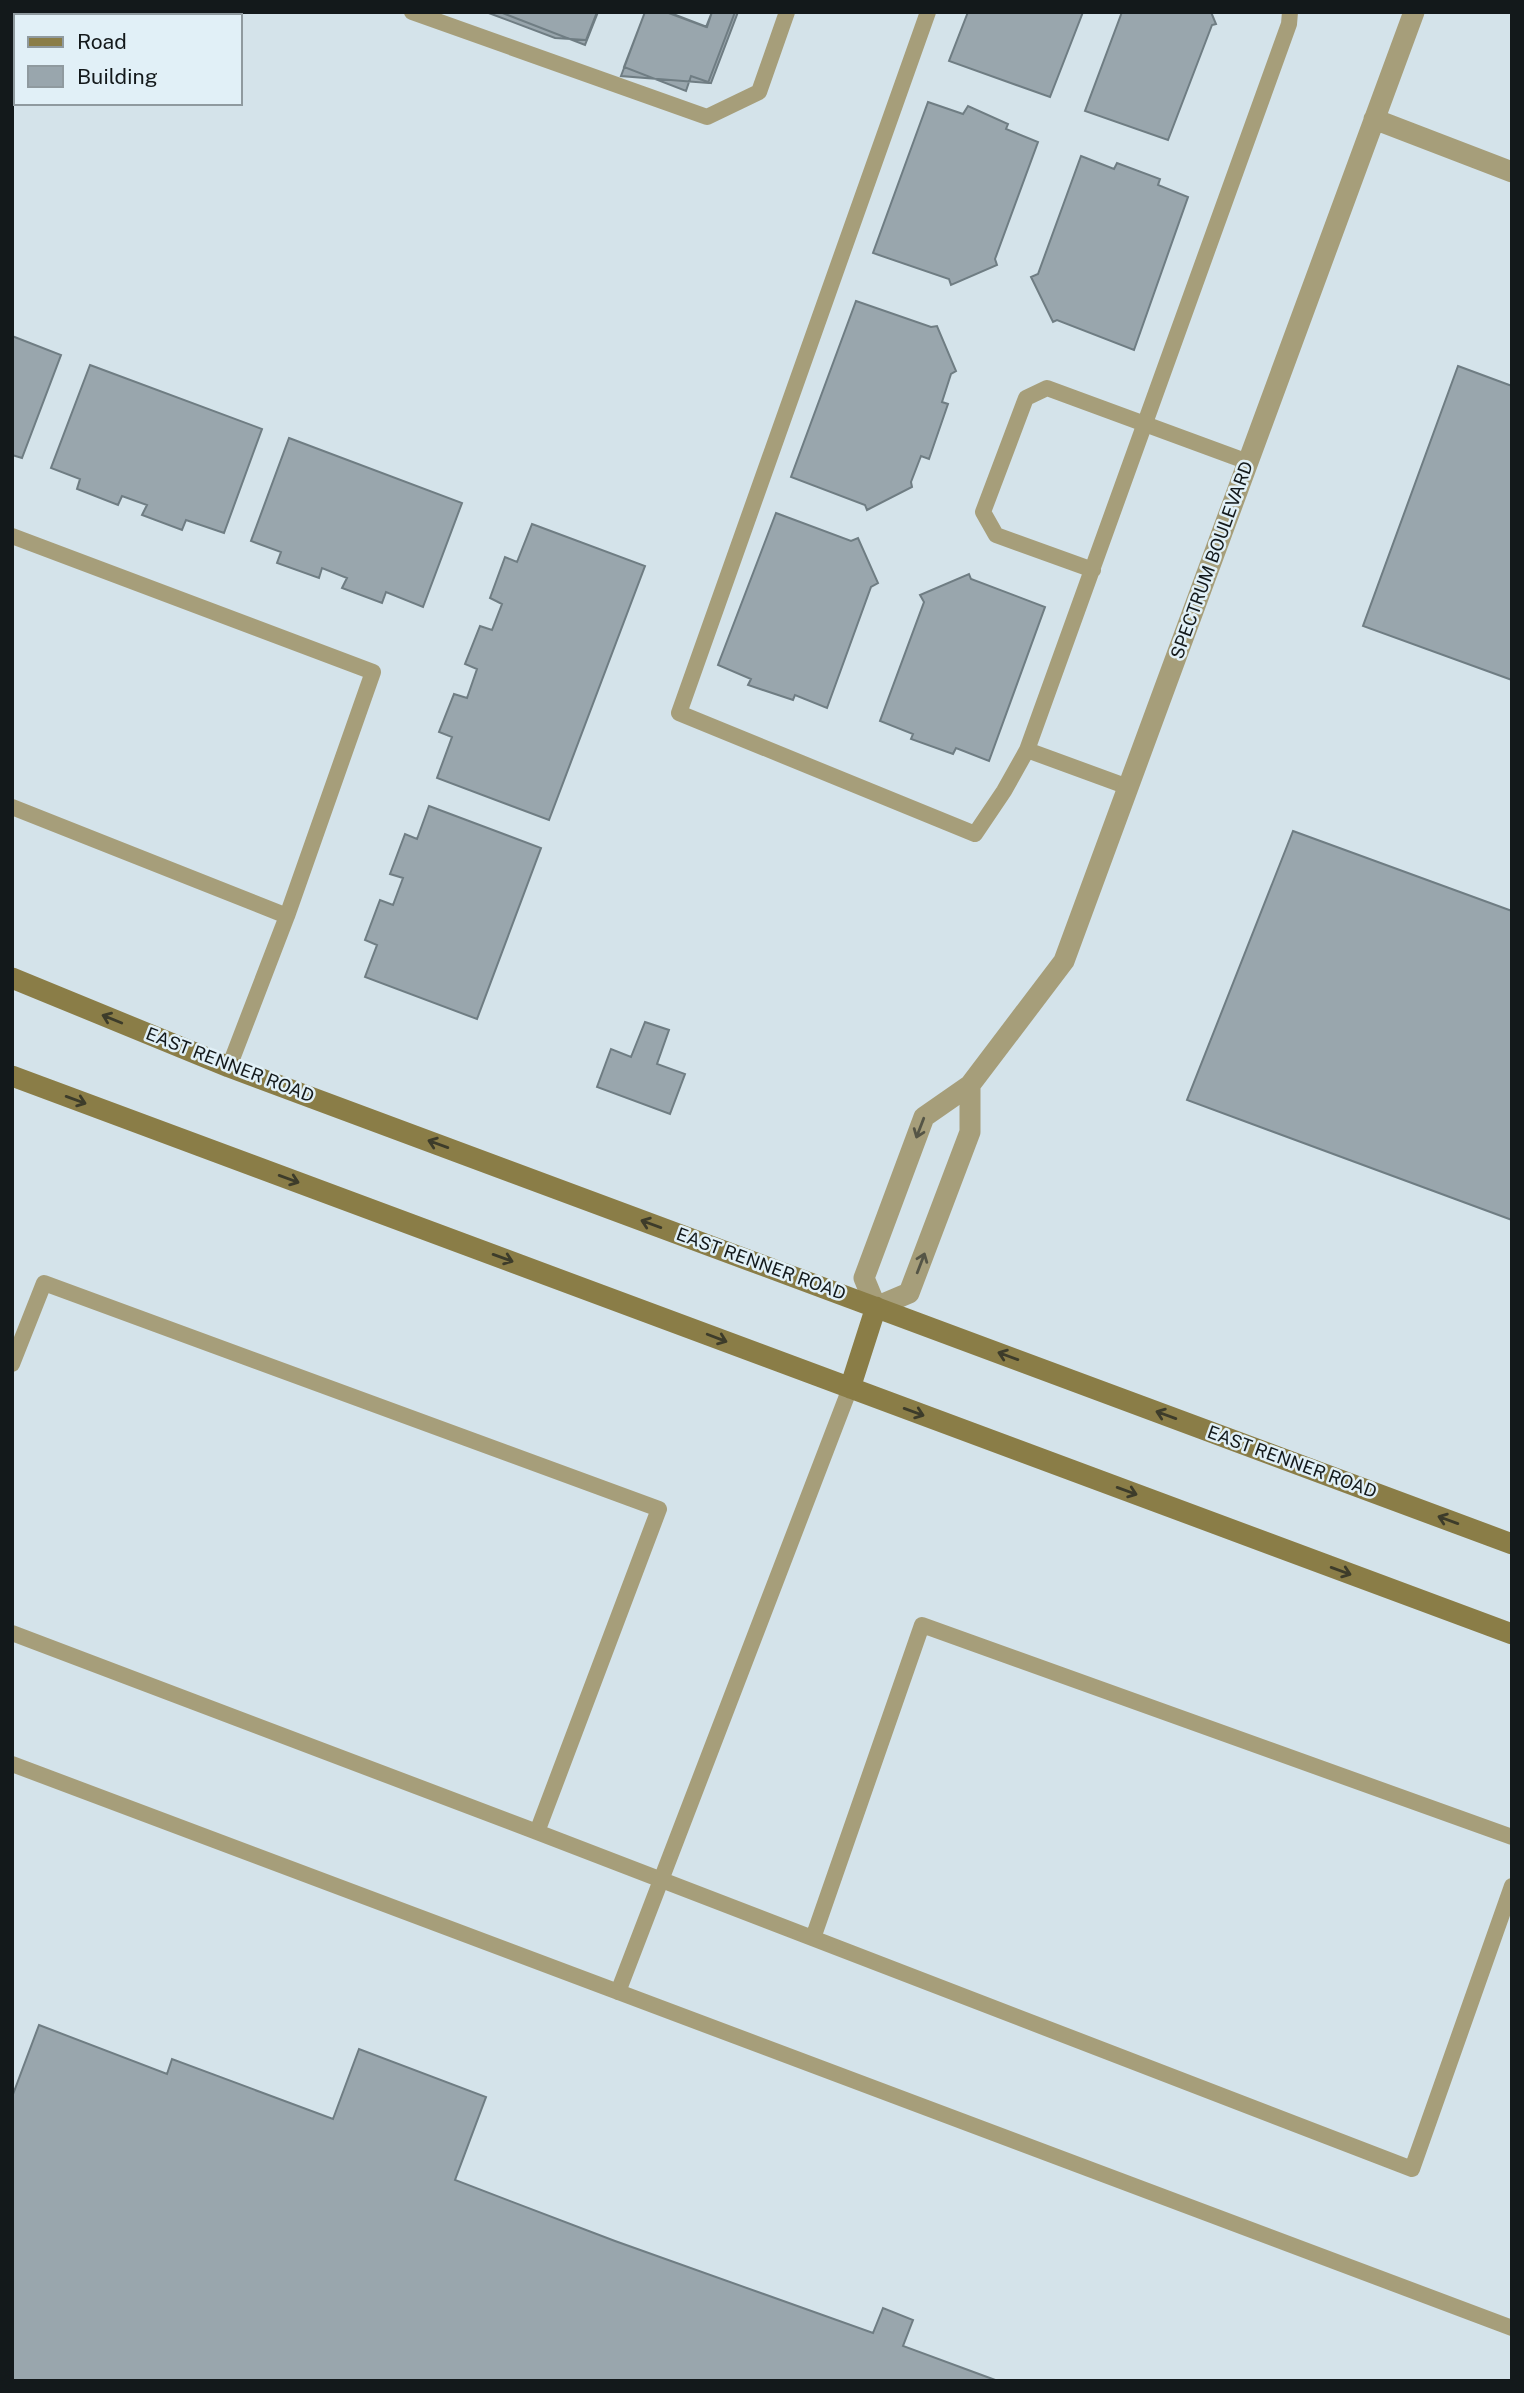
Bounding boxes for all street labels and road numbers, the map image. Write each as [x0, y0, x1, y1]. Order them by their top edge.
street label: SPECTRUM BOULEVARD [1166, 458, 1257, 662]
street label: EAST RENNER ROAD [143, 1023, 317, 1106]
street label: EAST RENNER ROAD [674, 1223, 849, 1304]
street label: EAST RENNER ROAD [1205, 1421, 1380, 1502]

